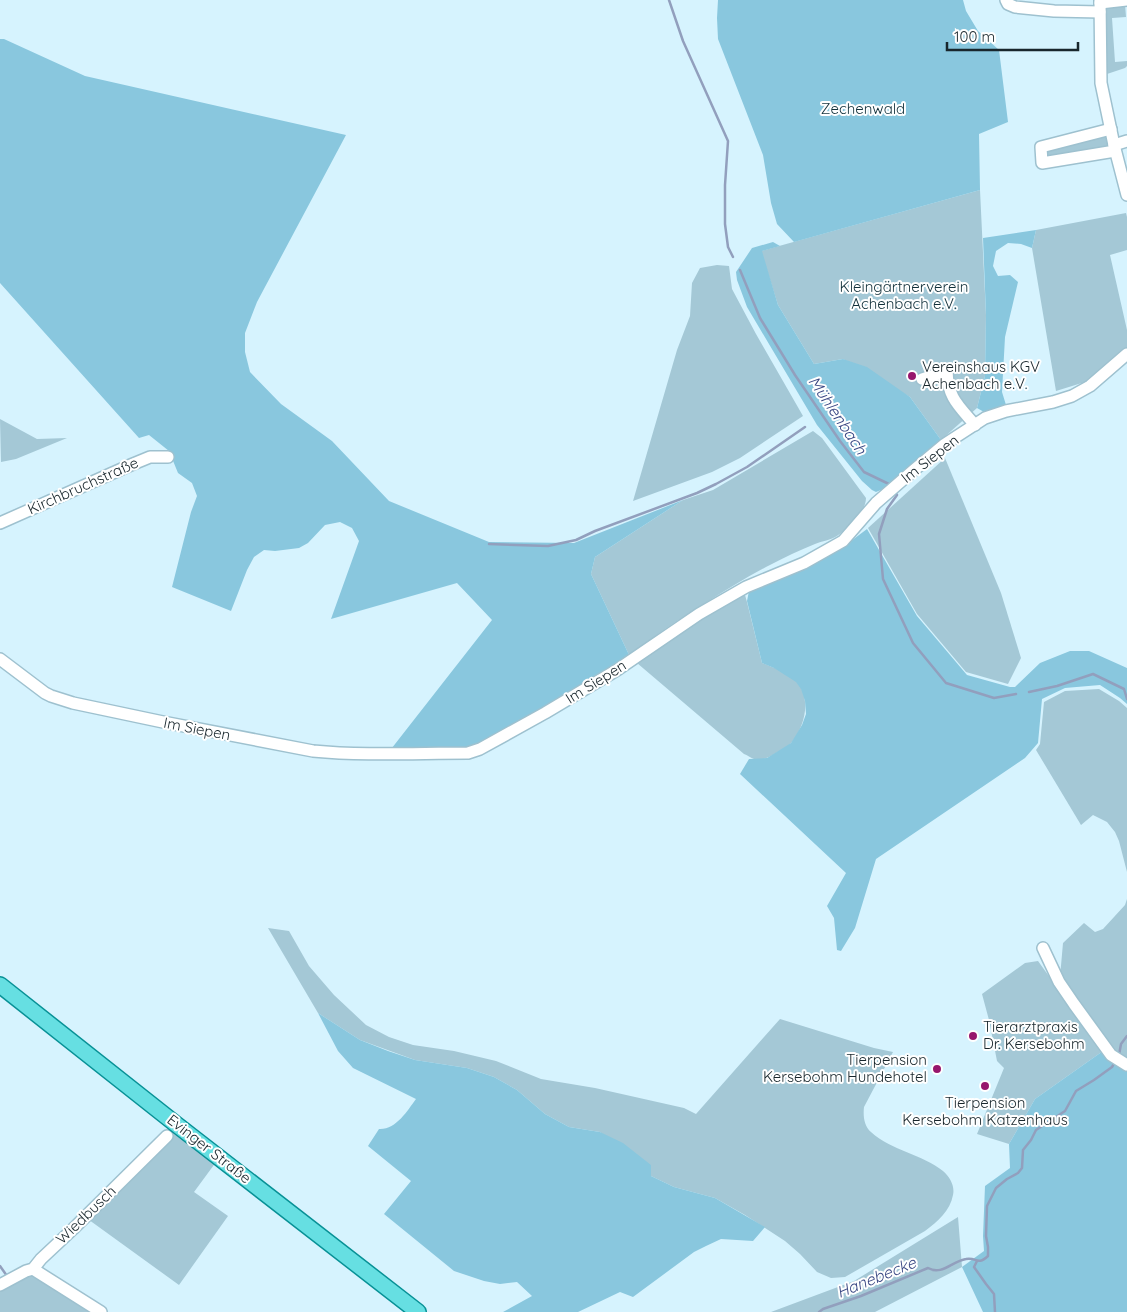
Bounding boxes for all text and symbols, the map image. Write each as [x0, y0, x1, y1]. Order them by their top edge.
scale bar [947, 20, 1078, 52]
text: 100 m [954, 27, 995, 46]
park label: Zechenwald [821, 99, 905, 118]
park label: Kleingärtnerverein Achenbach e.V. [840, 277, 968, 313]
place label: Vereinshaus KGV Achenbach e.V. [922, 357, 1040, 393]
marker: Vereinshaus KGV Achenbach e.V. [906, 370, 918, 382]
water label: Mühlenbach [805, 372, 872, 459]
street label: Im Siepen [897, 430, 962, 487]
street label: Kirchbruchstraße [25, 453, 141, 518]
street label: Im Siepen [562, 656, 630, 708]
street label: Im Siepen [162, 713, 232, 744]
place label: Tierarztpraxis Dr. Kersebohm [983, 1017, 1085, 1053]
marker: Tierarztpraxis Dr. Kersebohm [967, 1030, 979, 1042]
place label: Tierpension Kersebohm Hundehotel [763, 1050, 927, 1086]
marker: Tierpension Kersebohm Hundehotel [931, 1063, 943, 1075]
marker: Tierpension Kersebohm Katzenhaus [979, 1080, 991, 1092]
place label: Tierpension Kersebohm Katzenhaus [902, 1093, 1068, 1129]
street label: Evinger Straße [164, 1110, 255, 1187]
street label: Wiedbusch [52, 1181, 120, 1248]
water label: Hanebecke [833, 1252, 919, 1302]

